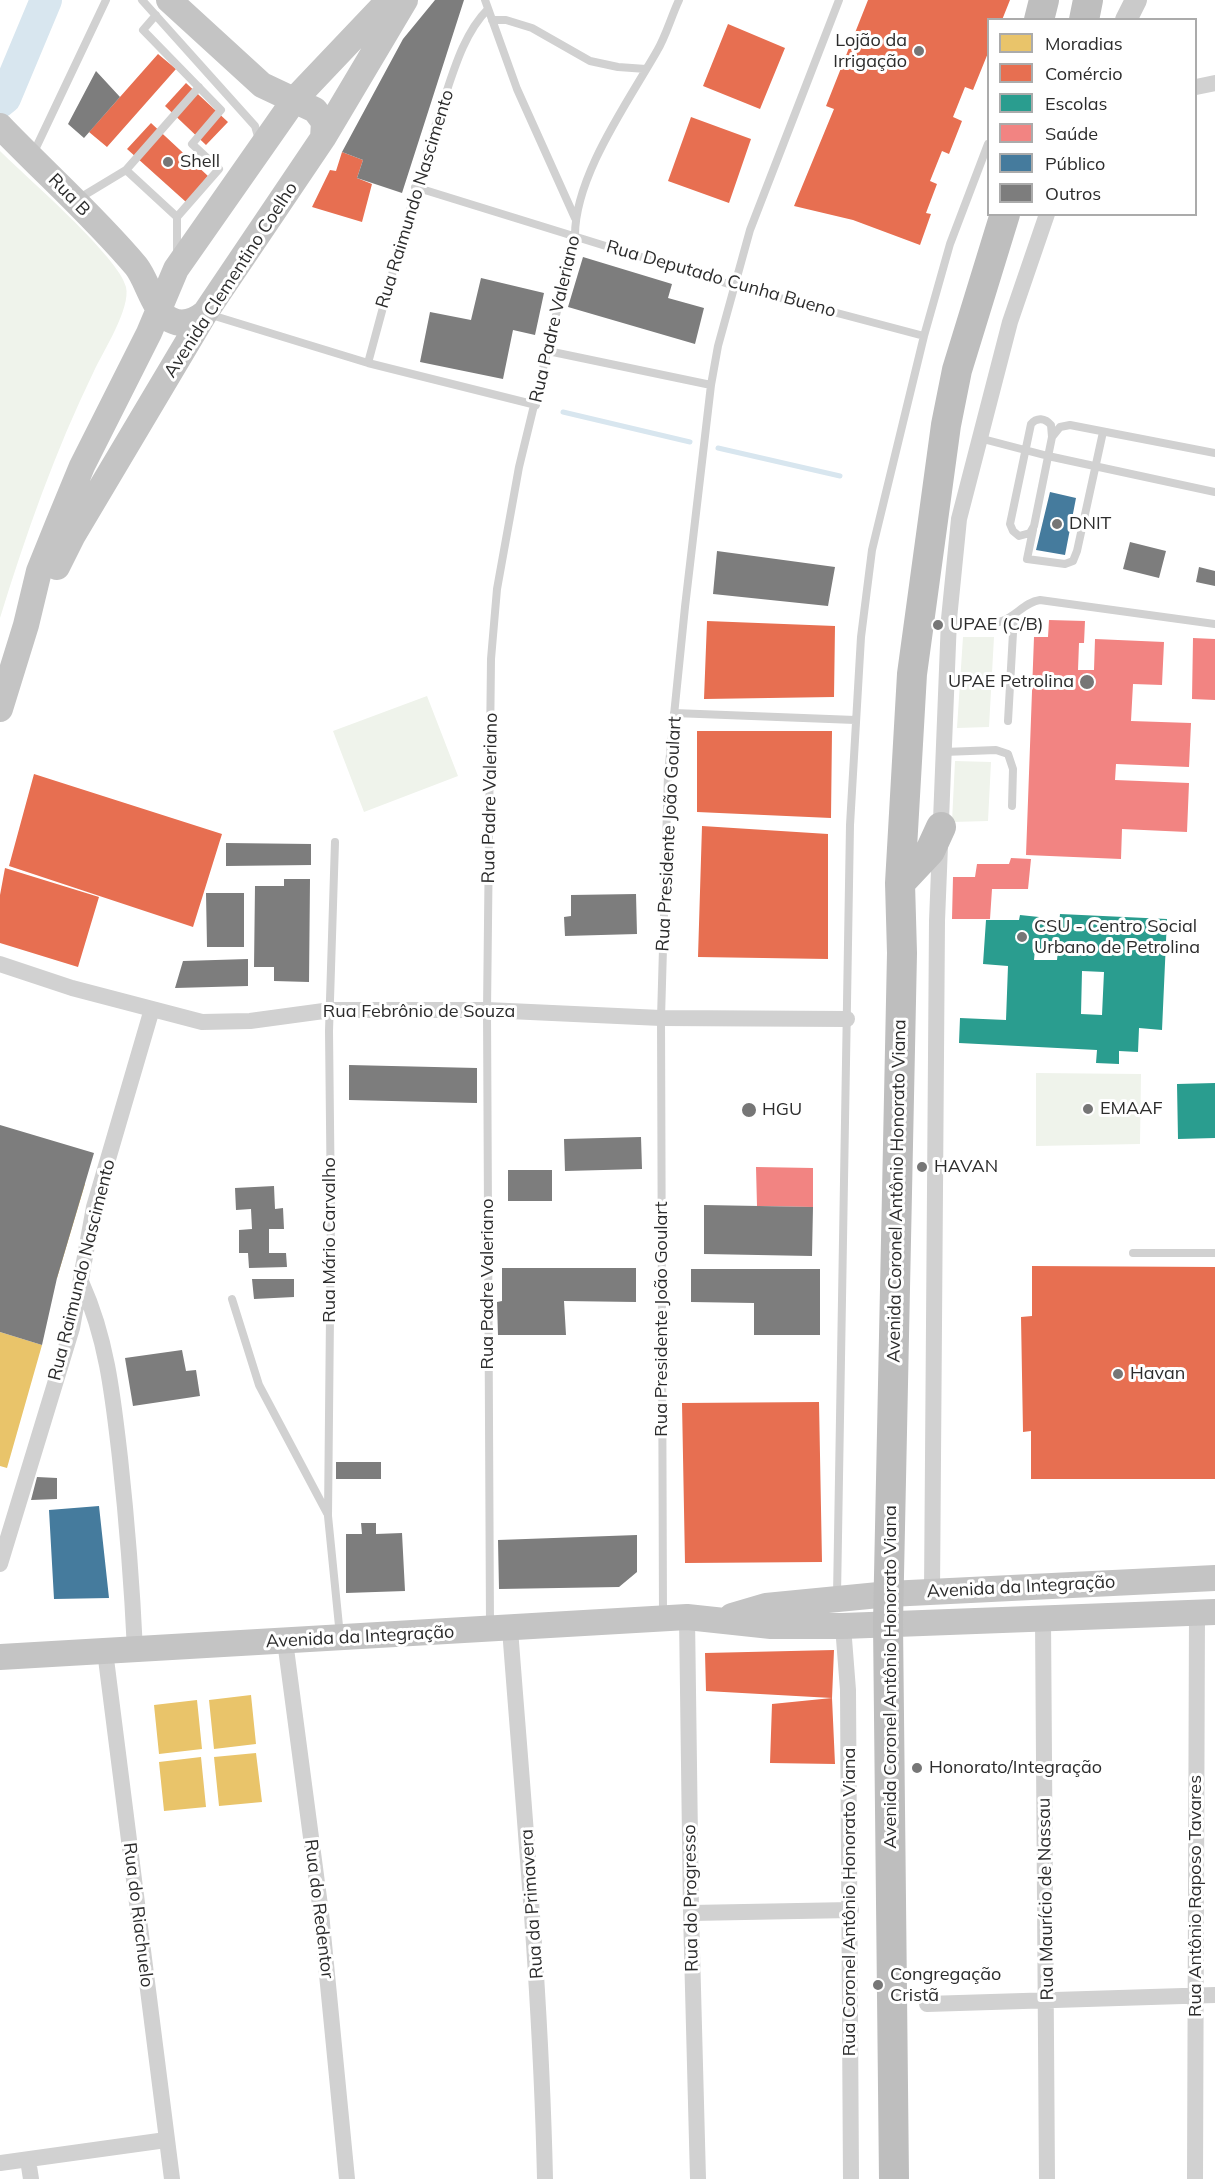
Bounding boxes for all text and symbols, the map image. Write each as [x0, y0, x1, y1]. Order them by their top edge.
legend [987, 18, 1197, 216]
place label: Lojão da Irrigação [833, 30, 907, 72]
text: Moradias [1045, 32, 1123, 55]
marker: Lojão da Irrigação [912, 44, 926, 58]
text: Comércio [1045, 62, 1122, 85]
street label: Rua Raimundo Nascimento [371, 87, 459, 311]
text: Escolas [1045, 92, 1107, 115]
text: Saúde [1045, 122, 1098, 145]
place label: Shell [180, 151, 220, 173]
text: Público [1045, 152, 1105, 175]
marker: Shell [161, 155, 175, 169]
street label: Rua B [44, 169, 94, 221]
street label: Avenida Clementino Coelho [160, 178, 302, 382]
text: Outros [1045, 182, 1101, 205]
street label: Rua Padre Valeriano [525, 233, 585, 405]
street label: Rua Deputado Cunha Bueno [604, 236, 838, 322]
place label: DNIT [1069, 513, 1111, 535]
marker: DNIT [1050, 517, 1064, 531]
place label: UPAE (C/B) [950, 614, 1043, 636]
marker: UPAE (C/B) [931, 618, 945, 632]
place label: UPAE Petrolina [948, 671, 1074, 693]
marker: UPAE Petrolina [1078, 673, 1096, 691]
street label: Rua Padre Valeriano [478, 712, 502, 884]
street label: Rua Presidente João Goulart [652, 716, 686, 952]
place label: CSU - Centro Social Urbano de Petrolina [1034, 916, 1200, 958]
marker: CSU - Centro Social Urbano de Petrolina [1015, 930, 1029, 944]
street label: Rua Febrônio de Souza [323, 1001, 515, 1023]
street label: Avenida Coronel Antônio Honorato Viana [883, 1019, 911, 1363]
place label: EMAAF [1100, 1098, 1163, 1120]
place label: HGU [762, 1099, 802, 1121]
marker: HGU [740, 1101, 758, 1119]
marker: EMAAF [1081, 1102, 1095, 1116]
place label: HAVAN [934, 1156, 998, 1178]
street label: Rua Raimundo Nascimento [44, 1157, 120, 1383]
street label: Rua Mário Carvalho [319, 1157, 341, 1323]
marker: HAVAN [915, 1160, 929, 1174]
street label: Rua Padre Valeriano [477, 1199, 499, 1369]
street label: Rua Presidente João Goulart [651, 1201, 673, 1437]
place label: Havan [1130, 1363, 1185, 1385]
marker: Havan [1111, 1367, 1125, 1381]
street label: Avenida Coronel Antônio Honorato Viana [880, 1505, 902, 1849]
street label: Avenida da Integração [926, 1571, 1116, 1603]
street label: Avenida da Integração [265, 1621, 455, 1653]
street label: Rua Coronel Antônio Honorato Viana [839, 1748, 861, 2056]
place label: Honorato/Integração [929, 1757, 1102, 1779]
marker: Honorato/Integração [910, 1761, 924, 1775]
street label: Rua Antônio Raposo Tavares [1185, 1775, 1207, 2017]
street label: Rua Maurício de Nassau [1033, 1798, 1059, 2000]
street label: Rua do Progresso [679, 1824, 703, 1972]
street label: Rua da Primavera [516, 1828, 548, 1980]
street label: Rua do Redentor [300, 1838, 338, 1980]
street label: Rua do Riachuelo [118, 1841, 158, 1989]
place label: Congregação Cristã [890, 1964, 1001, 2006]
marker: Congregação Cristã [871, 1978, 885, 1992]

